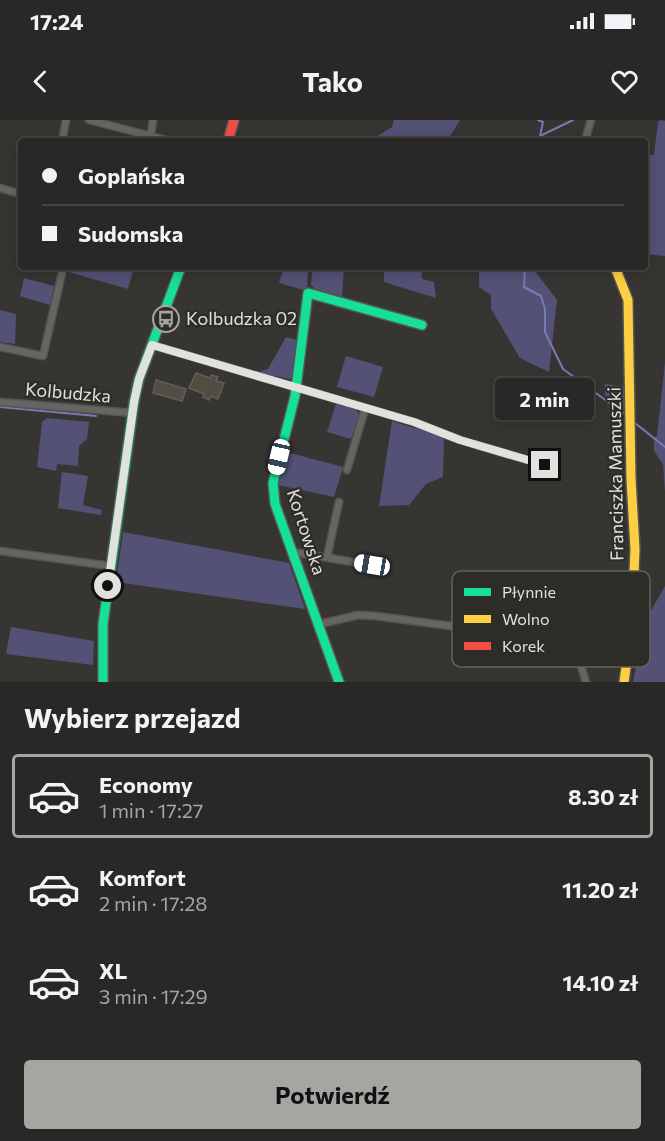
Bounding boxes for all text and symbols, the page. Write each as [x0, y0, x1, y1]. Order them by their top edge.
text: 17:24 [30, 8, 84, 35]
icon: back [24, 65, 57, 98]
text: Tako [302, 65, 363, 98]
icon: heart [608, 65, 641, 98]
text: Goplańska [78, 162, 185, 189]
text: Sudomska [78, 220, 183, 247]
bus stop icon: Kolbudzka 02 [151, 304, 181, 334]
place label: Kolbudzka 02 [186, 307, 297, 329]
street label: Kolbudzka [24, 377, 112, 407]
callout: 2 min [496, 378, 594, 420]
text: 2 min [520, 387, 569, 411]
street label: Franciszka Mamuszki [602, 387, 628, 561]
car [266, 437, 292, 477]
route end [531, 451, 558, 478]
street label: Kortowska [283, 486, 331, 577]
car [353, 553, 391, 577]
legend [452, 571, 650, 667]
route start [94, 572, 121, 599]
text: Płynnie [502, 582, 556, 601]
text: Wolno [502, 609, 550, 628]
text: Korek [502, 636, 545, 655]
text: Wybierz przejazd [24, 701, 241, 734]
icon: car [27, 769, 81, 823]
text: Economy [99, 771, 193, 798]
text: 8.30 zł [568, 783, 638, 810]
text: 1 min · 17:27 [99, 798, 203, 822]
icon: car [27, 862, 81, 916]
text: Komfort [99, 864, 186, 891]
text: 11.20 zł [562, 876, 638, 903]
text: 2 min · 17:28 [99, 891, 207, 915]
icon: car [27, 955, 81, 1009]
text: XL [99, 957, 127, 984]
text: 14.10 zł [563, 969, 638, 996]
text: 3 min · 17:29 [99, 984, 208, 1008]
button: Potwierdź [24, 1060, 641, 1129]

